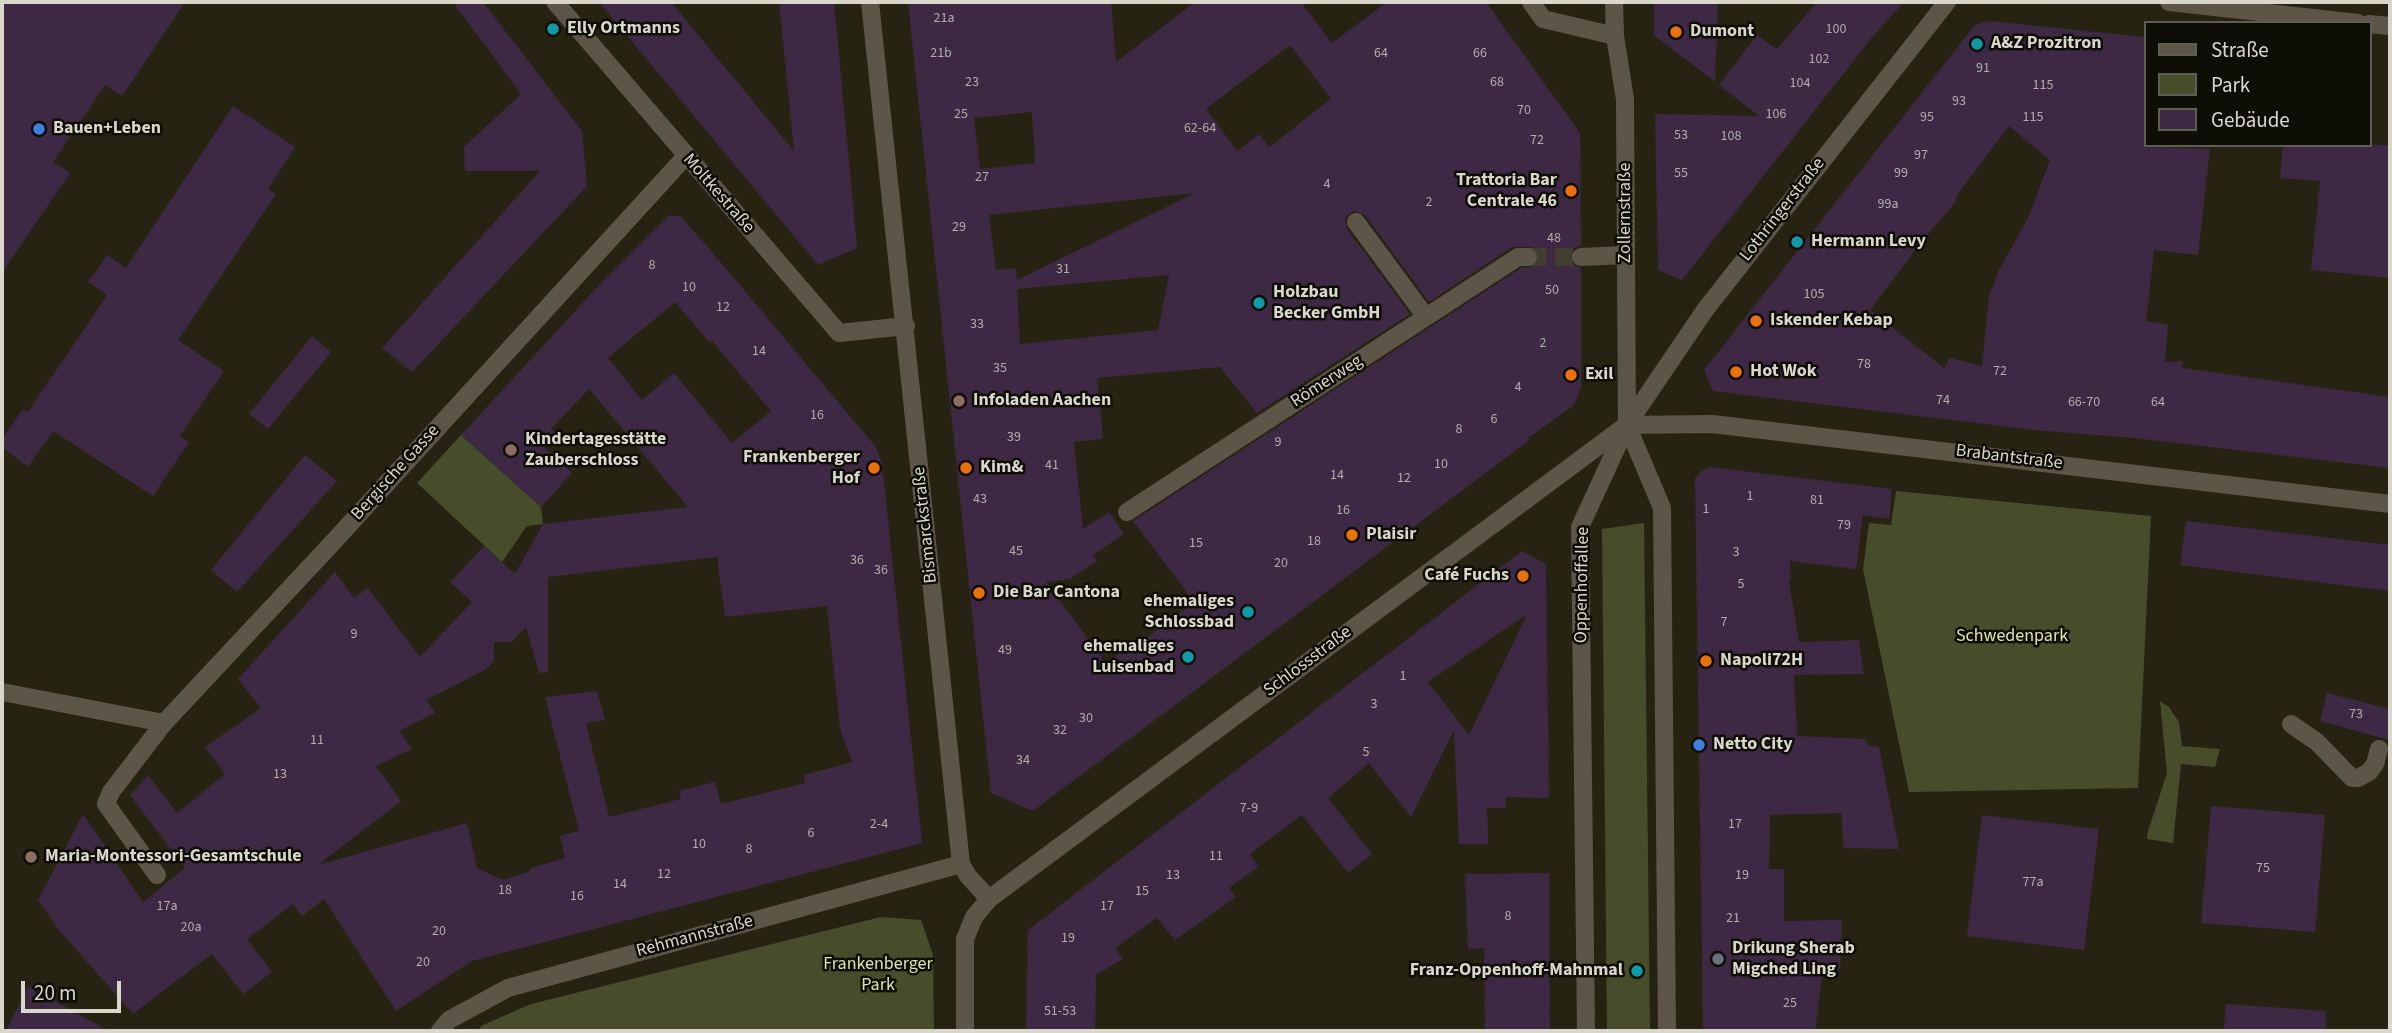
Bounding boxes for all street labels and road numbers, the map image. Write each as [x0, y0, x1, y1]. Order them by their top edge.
street label: Moltkestraße [678, 150, 758, 238]
street label: Lothringerstraße [1736, 154, 1830, 266]
street label: Zollernstraße [1615, 163, 1637, 263]
street label: Römerweg [1287, 351, 1367, 413]
street label: Bergische Gasse [347, 421, 445, 525]
street label: Brabantstraße [1954, 441, 2064, 475]
street label: Bismarckstraße [909, 466, 943, 584]
street label: Oppenhoffallee [1571, 527, 1595, 643]
street label: Schlossstraße [1260, 622, 1356, 702]
street label: Rehmannstraße [634, 911, 756, 963]

